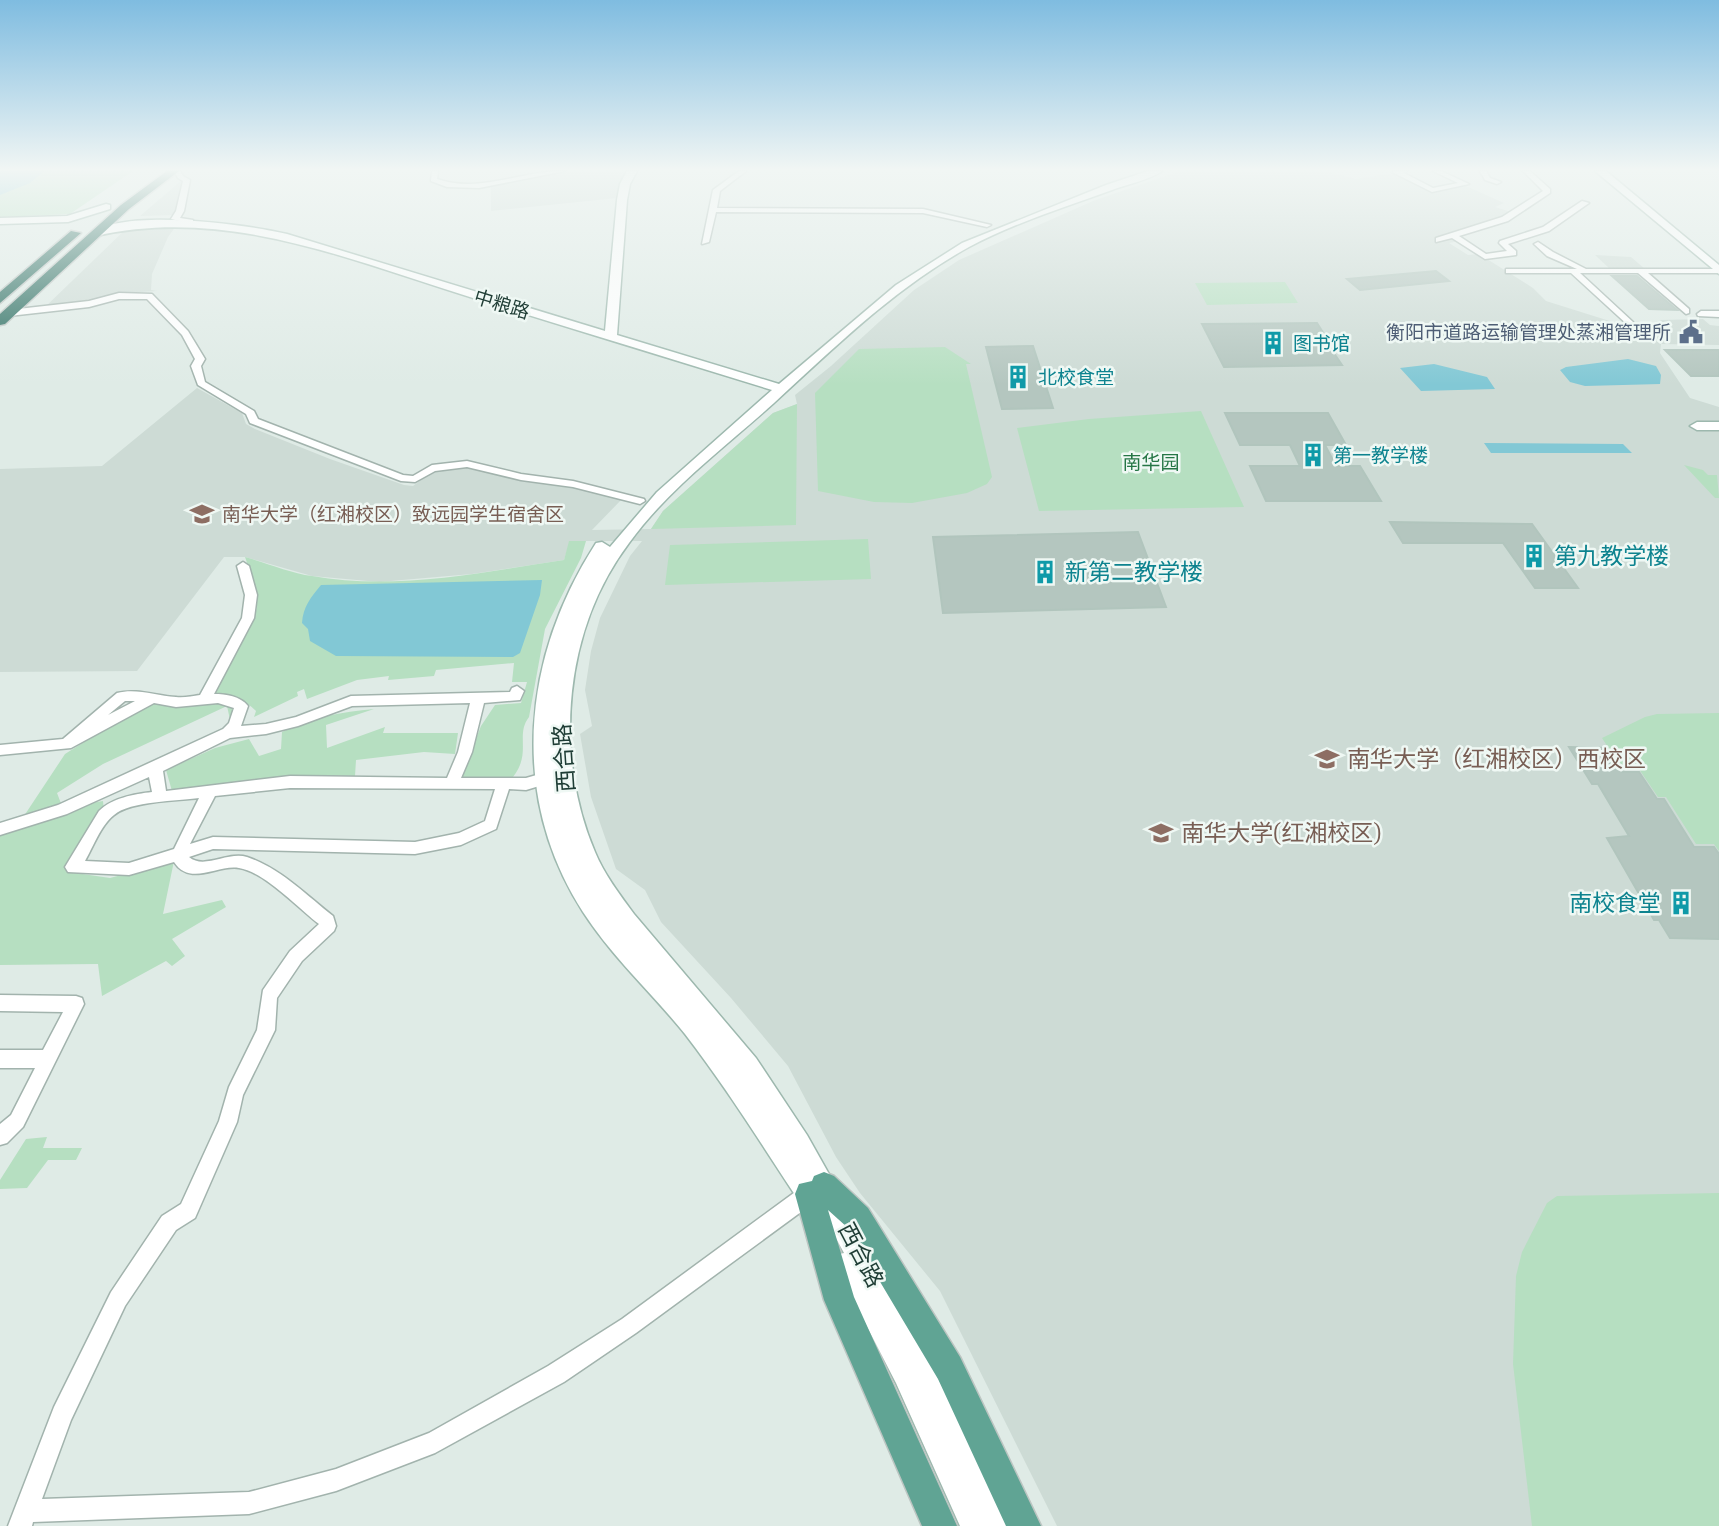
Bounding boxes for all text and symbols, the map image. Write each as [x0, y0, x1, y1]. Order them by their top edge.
street label: 中粮路 [472, 284, 533, 323]
public building icon: 衡阳市道路运输管理处蒸湘管理所 [1677, 318, 1705, 346]
place label: 衡阳市道路运输管理处蒸湘管理所 [1386, 320, 1671, 343]
building icon: 图书馆 [1259, 329, 1287, 357]
place label: 图书馆 [1293, 331, 1350, 354]
building icon: 北校食堂 [1004, 363, 1032, 391]
place label: 北校食堂 [1038, 365, 1114, 388]
building icon: 第一教学楼 [1299, 441, 1327, 469]
place label: 第一教学楼 [1333, 443, 1428, 466]
park label: 南华园 [1122, 450, 1180, 473]
school or university icon: 南华大学（红湘校区）致远园学生宿舍区 [188, 500, 216, 528]
place label: 南华大学（红湘校区）致远园学生宿舍区 [222, 502, 564, 525]
place label: 第九教学楼 [1554, 541, 1669, 569]
building icon: 第九教学楼 [1520, 542, 1548, 570]
place label: 新第二教学楼 [1065, 557, 1203, 585]
building icon: 新第二教学楼 [1031, 558, 1059, 586]
street label: 西合路 [547, 723, 579, 793]
place label: 南华大学（红湘校区）西校区 [1347, 744, 1646, 772]
school or university icon: 南华大学（红湘校区）西校区 [1313, 745, 1341, 773]
place label: 南华大学(红湘校区) [1181, 818, 1382, 846]
school or university icon: 南华大学(红湘校区) [1147, 819, 1175, 847]
place label: 南校食堂 [1569, 888, 1661, 916]
building icon: 南校食堂 [1667, 889, 1695, 917]
street label: 西合路 [833, 1217, 890, 1292]

